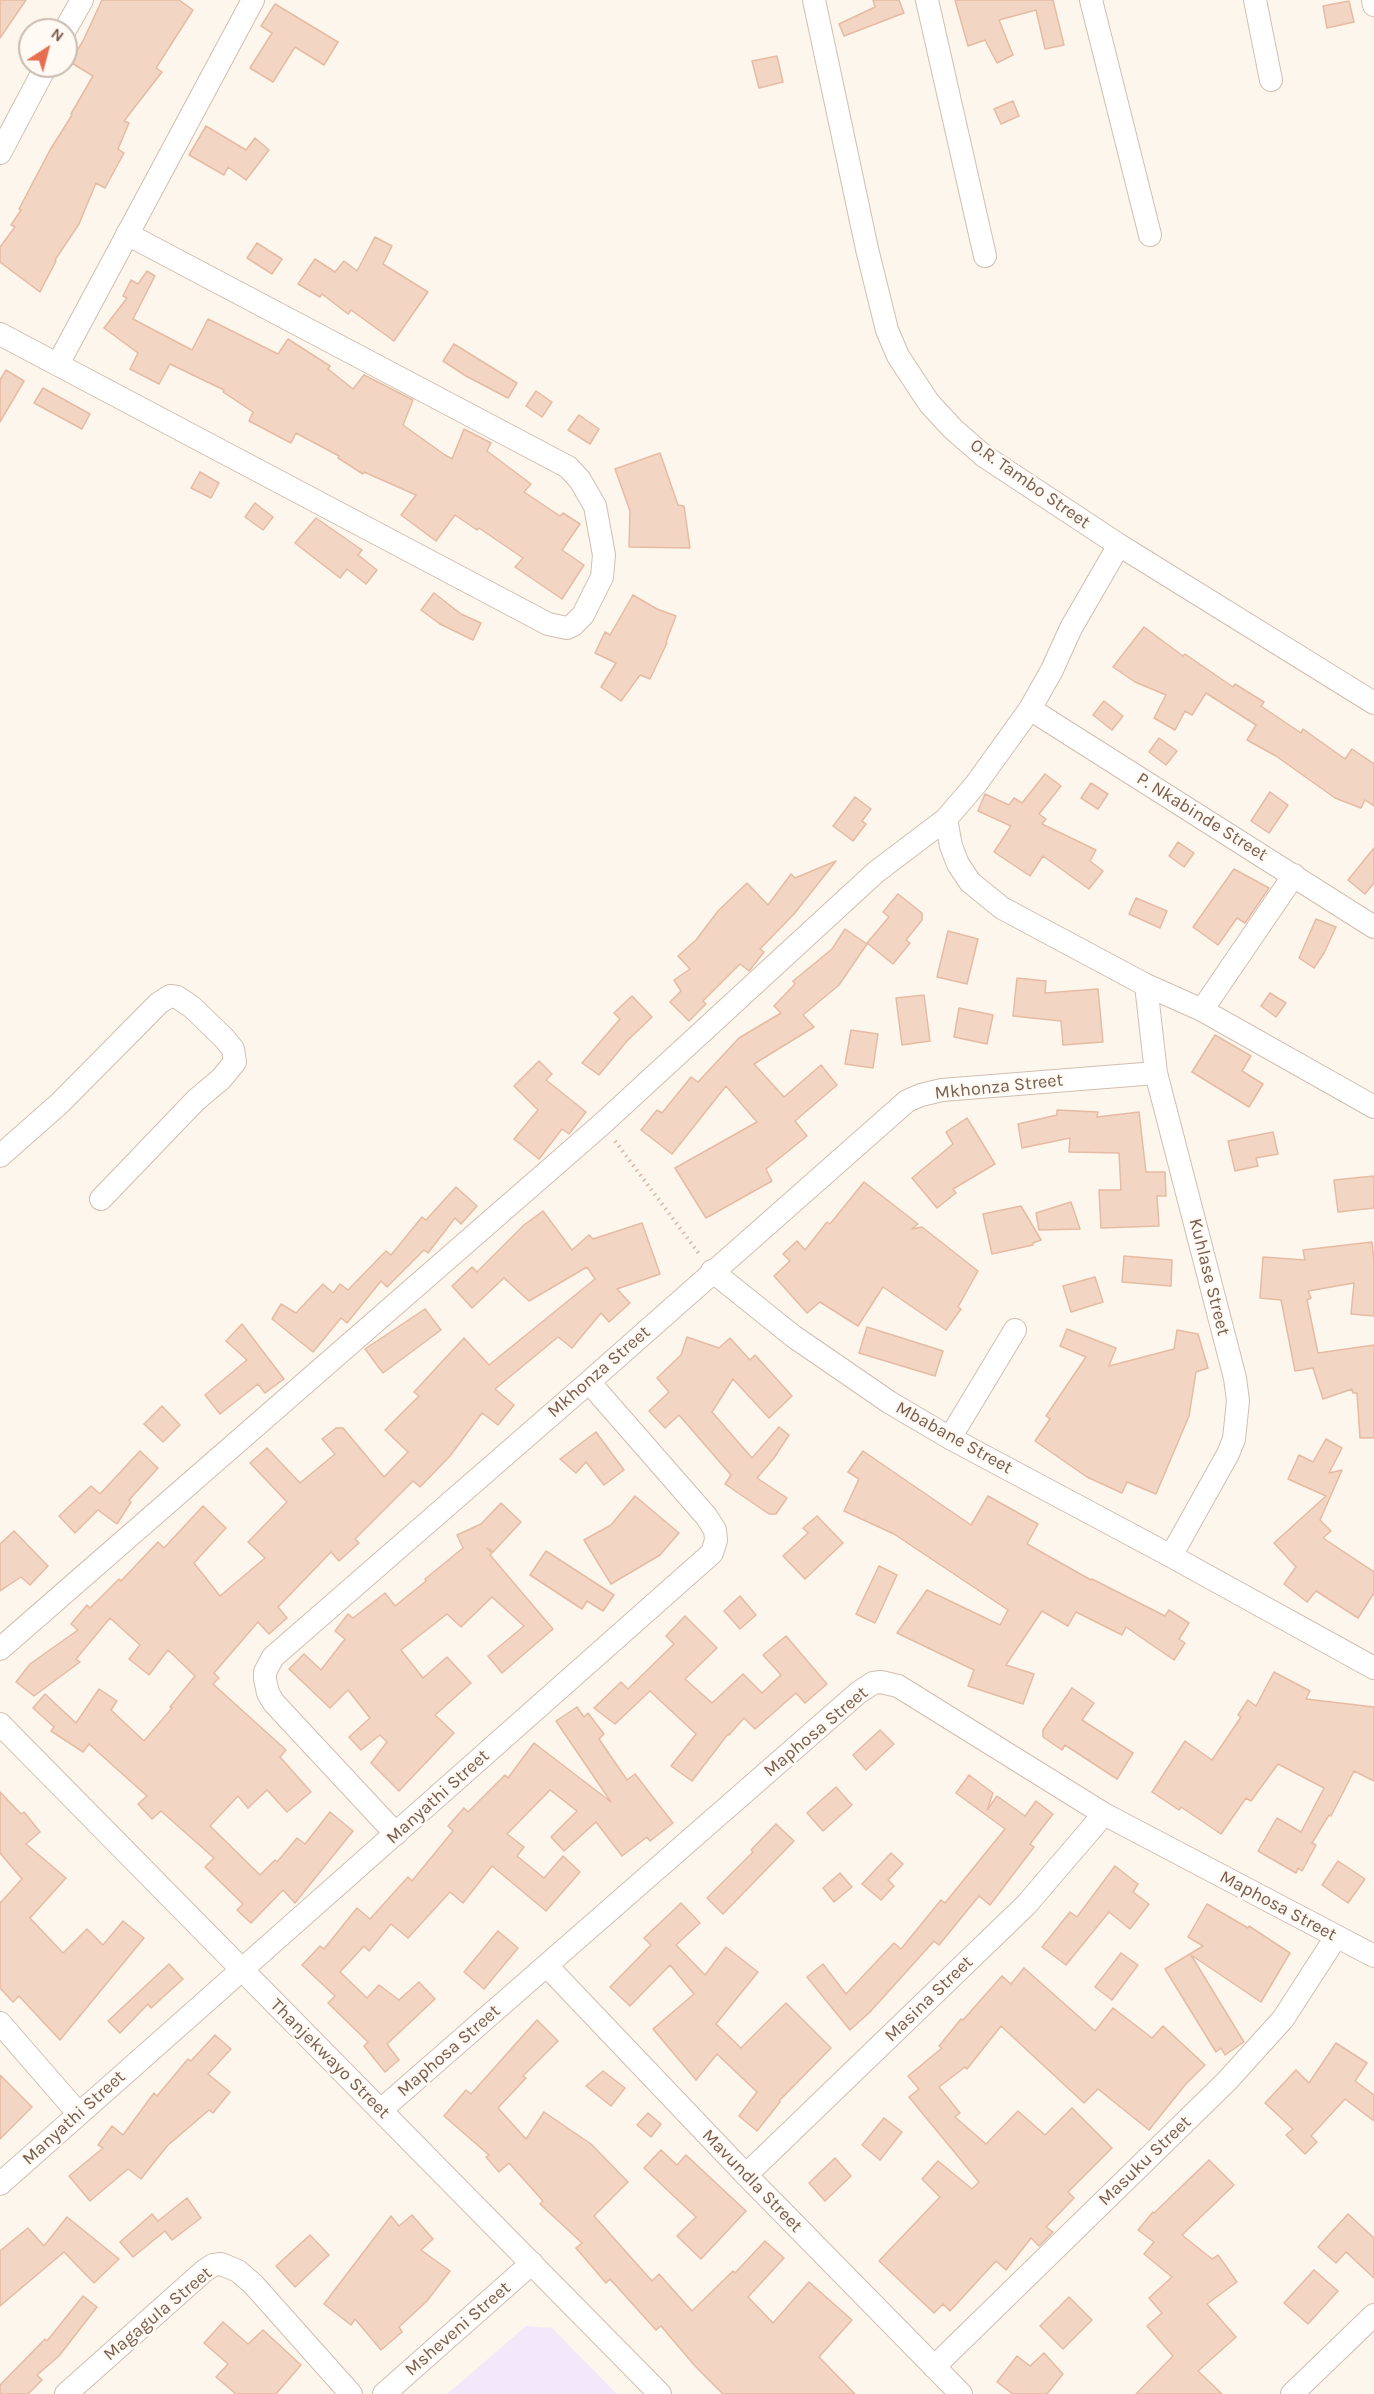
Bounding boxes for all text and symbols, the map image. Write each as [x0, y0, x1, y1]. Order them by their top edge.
north arrow [18, 18, 78, 78]
text: N [47, 24, 68, 46]
street label: O.R. Tambo Street [966, 435, 1094, 533]
street label: P. Nkabinde Street [1133, 768, 1271, 866]
street label: Mkhonza Street [934, 1070, 1064, 1104]
street label: Kuhlase Street [1184, 1216, 1234, 1338]
street label: Mkhonza Street [543, 1322, 655, 1422]
street label: Mbabane Street [892, 1397, 1016, 1479]
street label: Maphosa Street [759, 1682, 873, 1782]
street label: Manyathi Street [382, 1745, 494, 1849]
street label: Maphosa Street [1216, 1866, 1340, 1946]
street label: Masina Street [880, 1951, 978, 2047]
street label: Thanjekwayo Street [266, 1995, 394, 2123]
street label: Maphosa Street [393, 2000, 505, 2102]
street label: Manyathi Street [18, 2066, 130, 2170]
street label: Masuku Street [1094, 2111, 1196, 2211]
street label: Mavundla Street [697, 2125, 807, 2237]
street label: Magagula Street [99, 2262, 217, 2366]
street label: Msheveni Street [401, 2277, 515, 2381]

